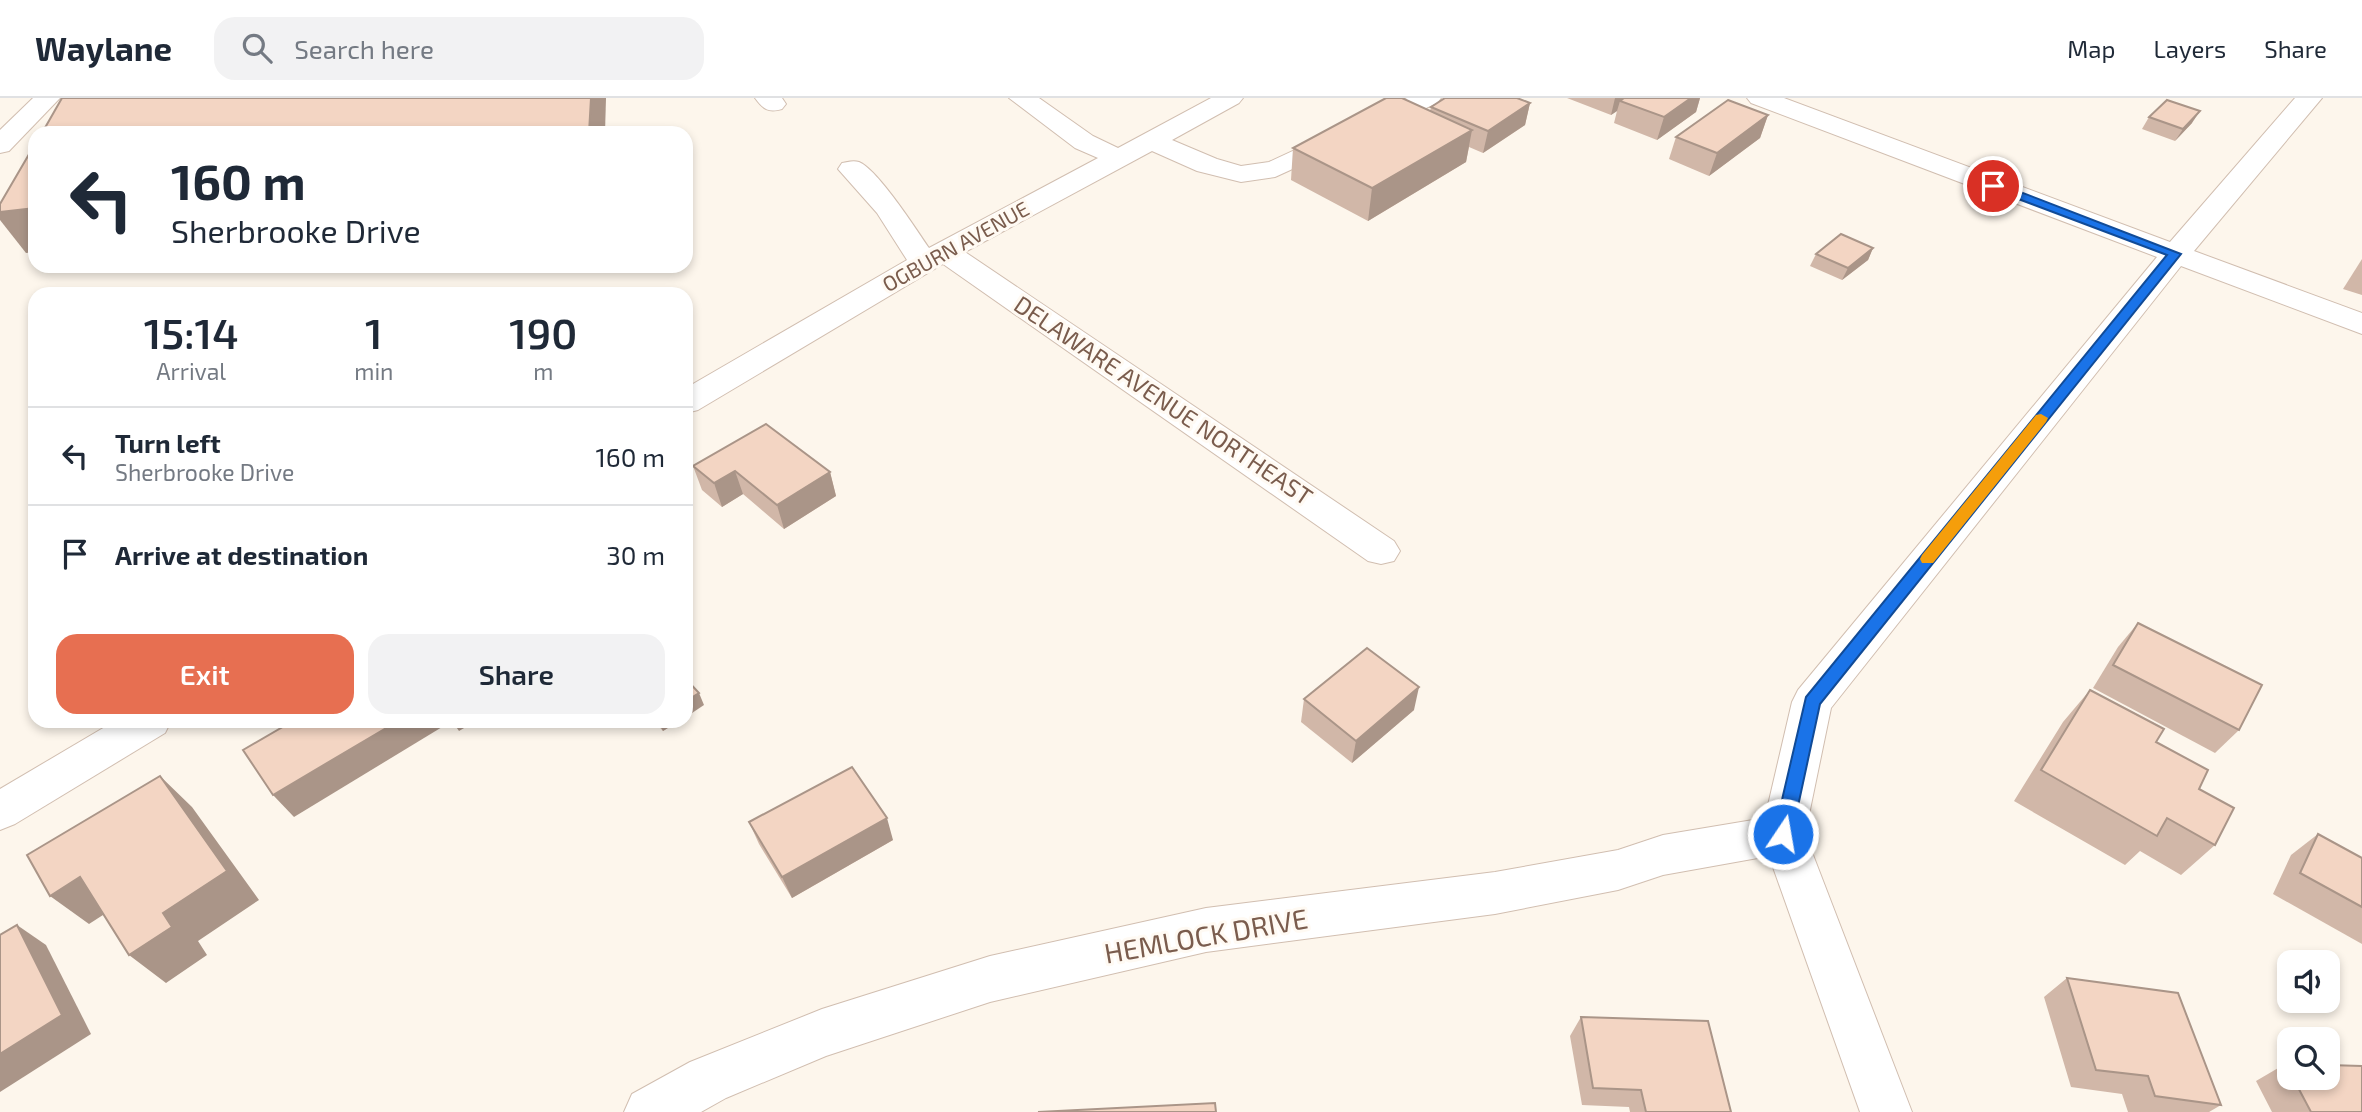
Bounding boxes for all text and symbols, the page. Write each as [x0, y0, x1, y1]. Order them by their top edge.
search box [214, 17, 704, 80]
text: Waylane [35, 28, 172, 68]
icon: search [238, 29, 276, 67]
text: Search here [294, 33, 434, 64]
text: Map [2067, 34, 2115, 63]
text: Layers [2153, 34, 2226, 63]
text: Share [2264, 34, 2327, 63]
text: 160 m [171, 151, 306, 210]
icon: left [56, 154, 147, 245]
pin [1963, 156, 2023, 216]
icon: arrive [1974, 167, 2012, 205]
street label: OGBURN AVENUE [878, 195, 1033, 296]
text: Sherbrooke Drive [171, 211, 421, 249]
street label: DELAWARE AVENUE NORTHEAST [1009, 289, 1319, 511]
text: 15:14 [144, 307, 239, 357]
text: 1 [365, 307, 383, 357]
text: 190 [509, 307, 577, 357]
text: Arrival [156, 357, 226, 385]
text: min [354, 357, 393, 385]
text: m [533, 357, 553, 385]
text: Turn left [115, 427, 221, 458]
icon: left [56, 437, 94, 475]
text: 160 m [596, 441, 665, 472]
text: Sherbrooke Drive [115, 458, 294, 486]
icon: arrive [56, 535, 94, 573]
text: Arrive at destination [115, 539, 368, 570]
text: 30 m [606, 539, 665, 570]
button: Exit [56, 634, 354, 714]
button: Share [368, 634, 665, 714]
position arrow [1746, 797, 1820, 871]
street label: HEMLOCK DRIVE [1101, 900, 1310, 970]
map controls [2277, 950, 2340, 1090]
button: sound [2277, 950, 2340, 1013]
button: search [2277, 1027, 2340, 1090]

